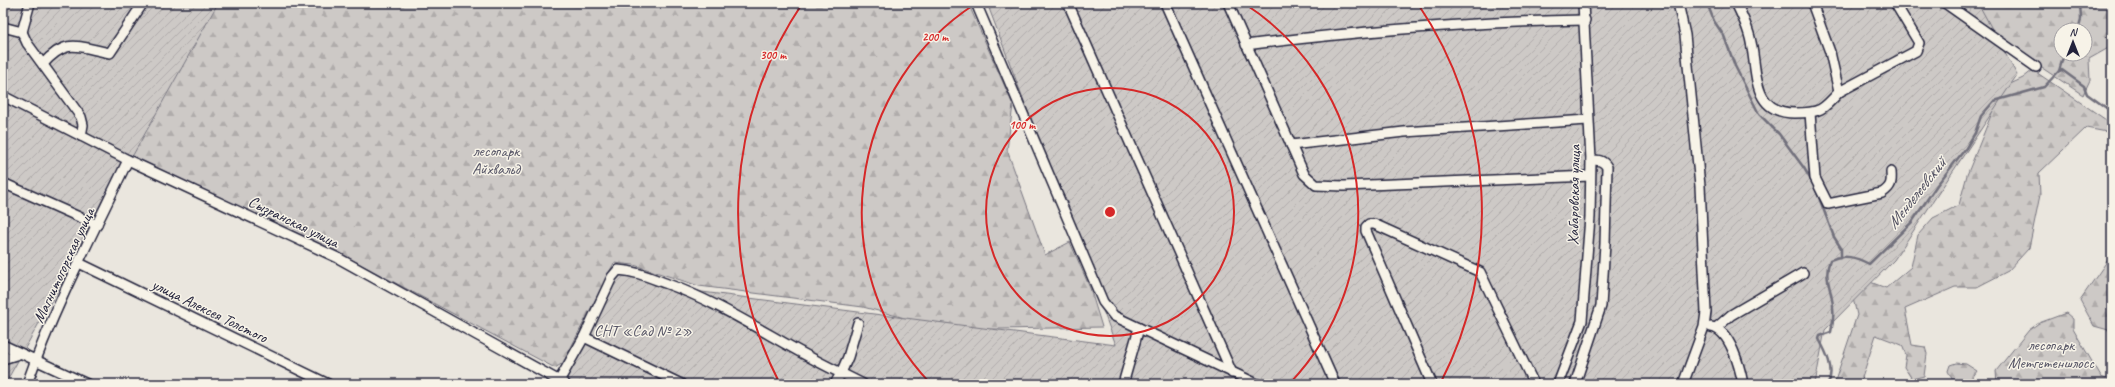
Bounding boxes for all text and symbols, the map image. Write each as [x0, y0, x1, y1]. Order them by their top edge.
north arrow [2053, 22, 2093, 62]
text: N [2070, 25, 2079, 39]
text: 200 m [922, 29, 949, 45]
text: 300 m [760, 47, 787, 63]
text: 100 m [1009, 117, 1036, 133]
park label: лесопарк Айхвальд [472, 141, 522, 179]
street label: Хабаровская улица [1563, 143, 1585, 245]
water label: Менделеевский [1882, 151, 1953, 233]
street label: Сызранская улица [245, 191, 343, 253]
street label: Магнитогорская улица [28, 203, 100, 326]
centre of rings [1103, 205, 1117, 219]
street label: улица Алексея Толстого [148, 274, 272, 348]
park label: СНТ «Сад № 2» [594, 321, 692, 341]
park label: лесопарк Метгетеншлосс [2008, 335, 2095, 373]

